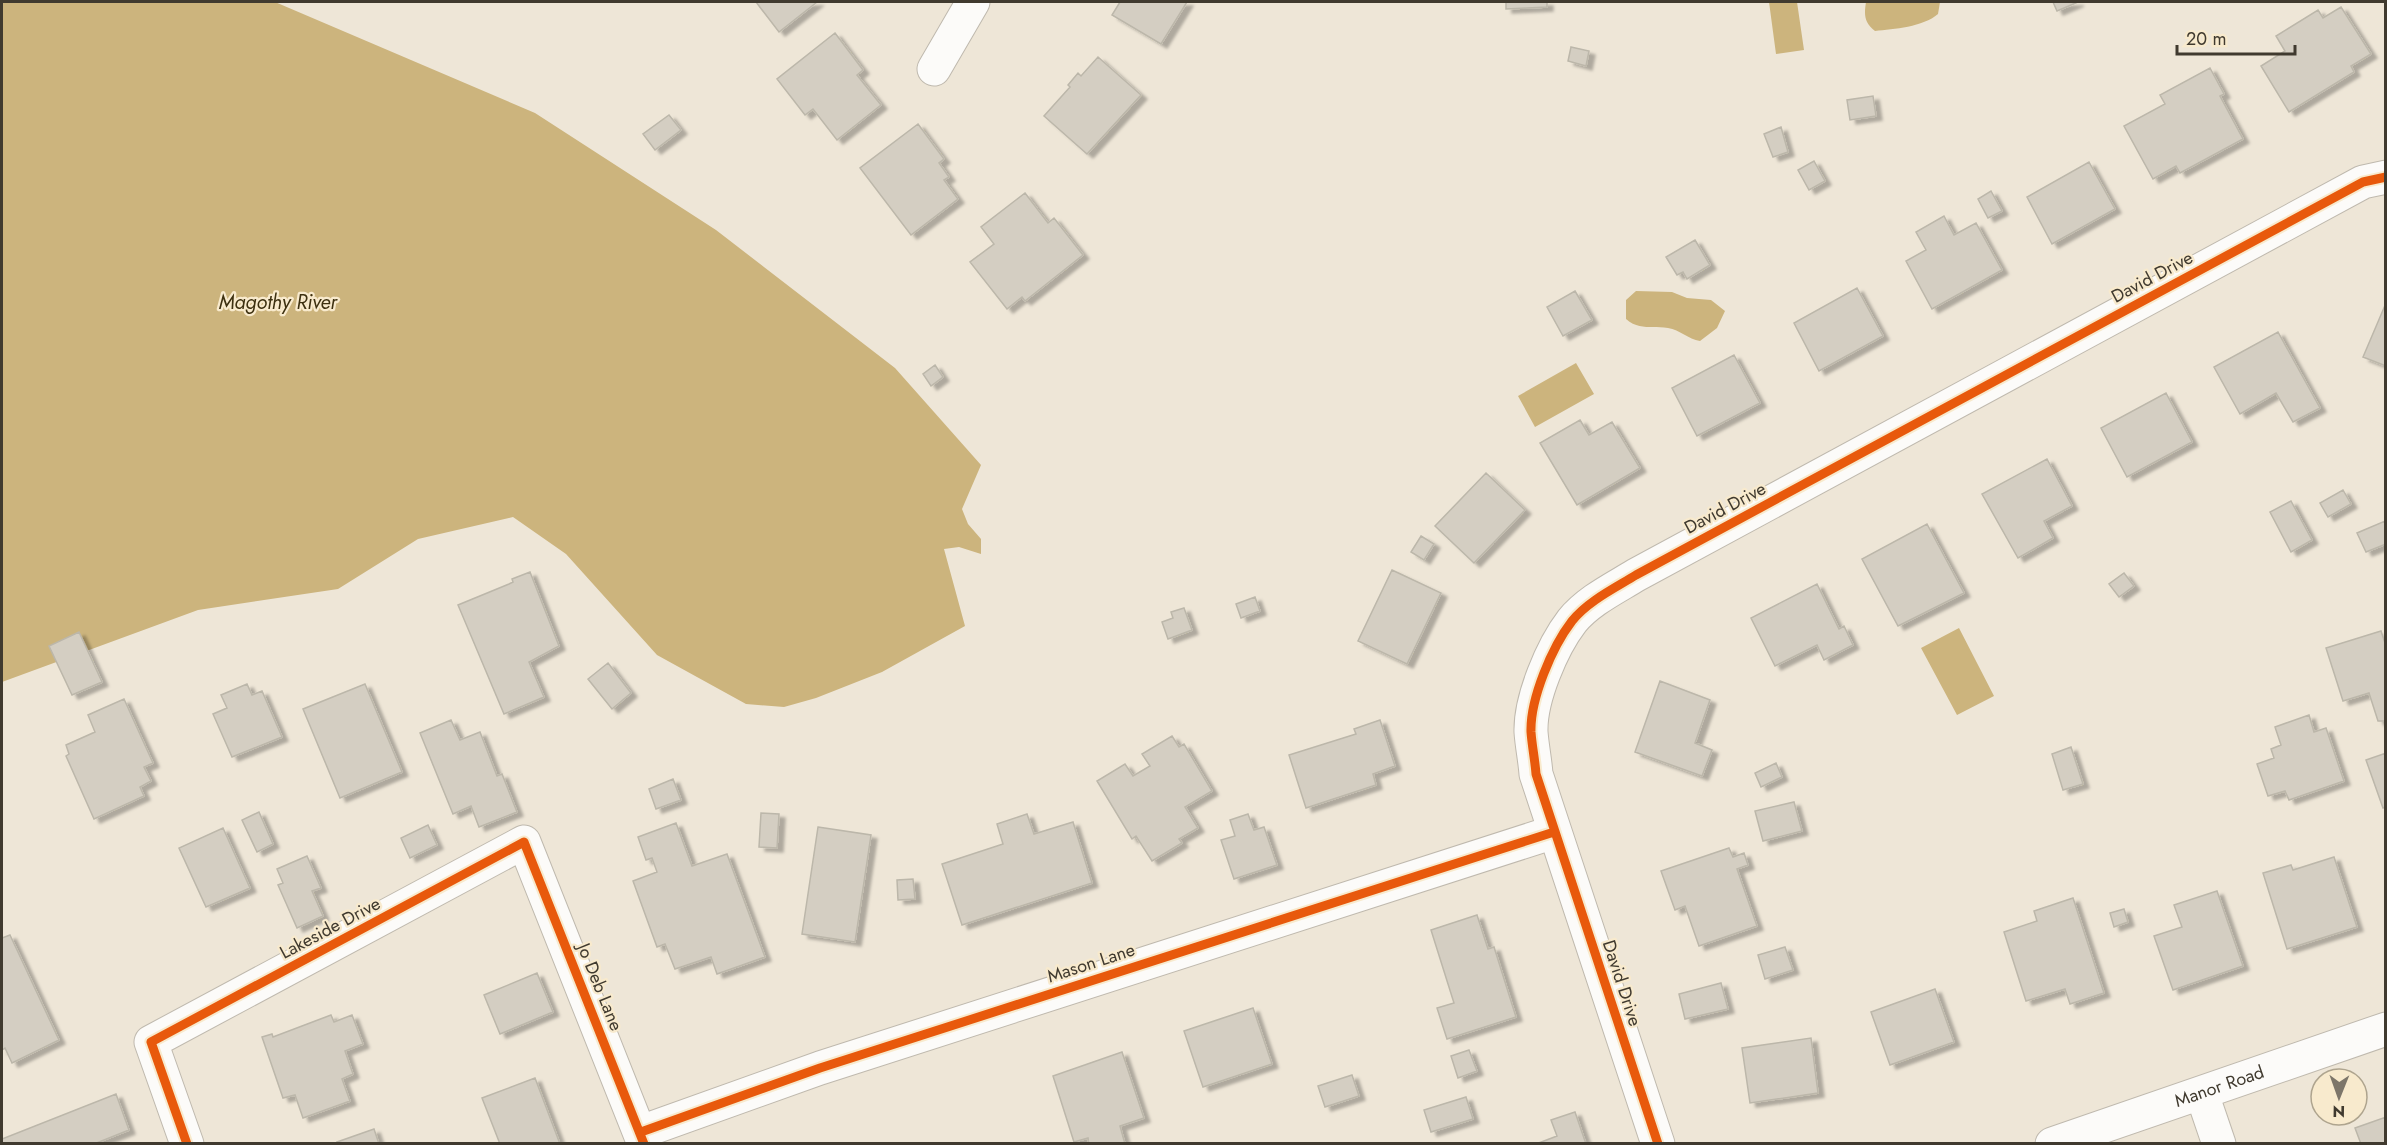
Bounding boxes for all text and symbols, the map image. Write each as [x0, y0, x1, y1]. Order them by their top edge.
scale bar [2177, 18, 2296, 56]
text: 20 m [2186, 26, 2226, 52]
street label: David Drive [2107, 245, 2197, 309]
water label: Magothy River [219, 288, 339, 317]
street label: David Drive [1680, 476, 1770, 540]
street label: Lakeside Drive [275, 891, 385, 965]
street label: Mason Lane [1044, 937, 1138, 989]
street label: David Drive [1596, 937, 1648, 1029]
street label: Jo Deb Lane [570, 938, 629, 1035]
street label: Manor Road [2171, 1059, 2268, 1114]
north arrow [2309, 1067, 2369, 1127]
text: N [2332, 1100, 2345, 1123]

